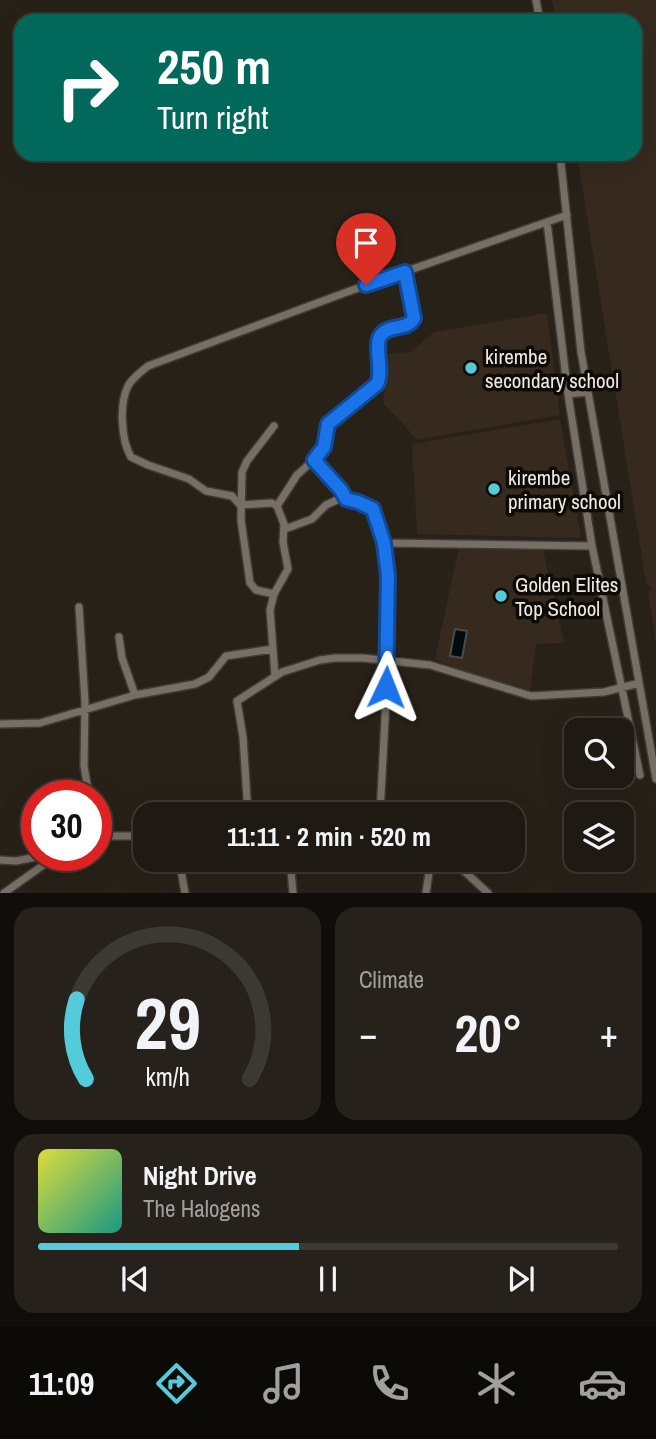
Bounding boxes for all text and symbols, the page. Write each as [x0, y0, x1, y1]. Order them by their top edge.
text: 250 m [157, 33, 271, 99]
icon: right [42, 42, 133, 133]
text: Turn right [157, 96, 269, 139]
pin [336, 213, 396, 285]
icon: arrive [347, 224, 385, 262]
place label: kirembe secondary school [485, 342, 619, 395]
marker: kirembe secondary school [463, 360, 479, 376]
place label: kirembe primary school [508, 463, 621, 516]
marker: kirembe primary school [486, 481, 502, 497]
place label: Golden Elites Top School [515, 570, 618, 623]
marker: Golden Elites Top School [493, 588, 509, 604]
position arrow [349, 650, 423, 724]
map controls [564, 718, 634, 872]
button: search [564, 718, 634, 788]
speed limit sign: 30 [21, 780, 112, 871]
button: layers [564, 802, 634, 872]
text: 11:11 · 2 min · 520 m [227, 819, 431, 854]
text: Climate [359, 964, 424, 995]
text: 29 [134, 975, 201, 1073]
text: 20° [454, 998, 523, 1068]
text: − [359, 1008, 377, 1059]
text: + [600, 1008, 618, 1059]
text: km/h [145, 1060, 190, 1094]
text: Night Drive [143, 1158, 257, 1193]
text: The Halogens [143, 1193, 260, 1224]
icon: previous [116, 1260, 154, 1298]
icon: pause [309, 1260, 347, 1298]
icon: next [502, 1260, 540, 1298]
icon: directions [152, 1359, 201, 1408]
icon: music [259, 1359, 308, 1408]
icon: phone [365, 1359, 414, 1408]
icon: climate [472, 1359, 521, 1408]
icon: car [578, 1359, 627, 1408]
text: 11:09 [29, 1362, 94, 1405]

